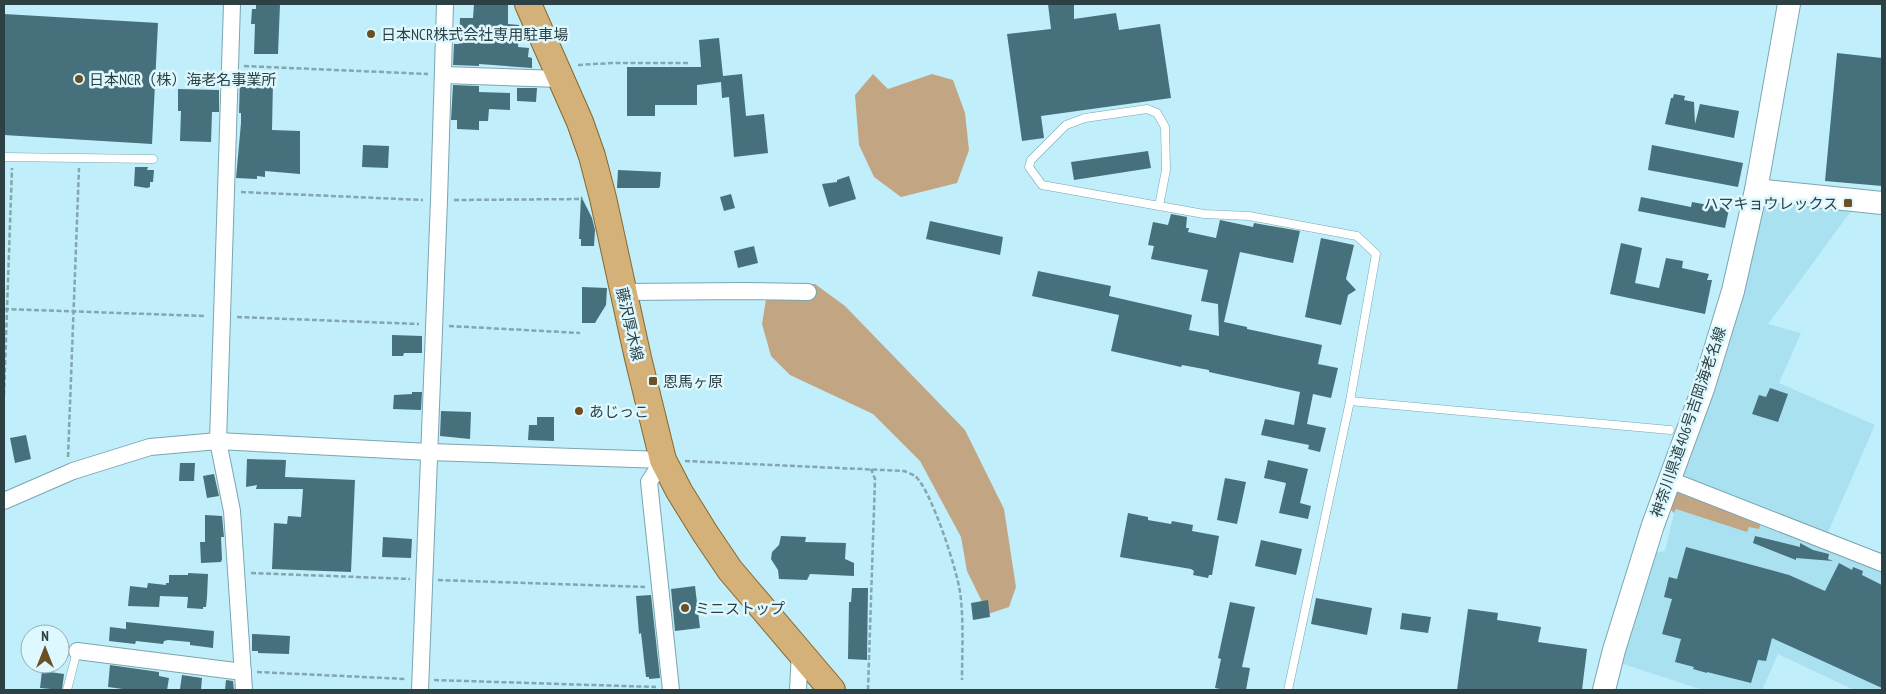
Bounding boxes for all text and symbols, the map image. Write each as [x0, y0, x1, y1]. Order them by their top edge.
place label: 日本NCR株式会社専用駐車場 [381, 25, 568, 44]
marker: 日本NCR株式会社専用駐車場 [365, 28, 377, 40]
place label: 日本NCR（株）海老名事業所 [89, 70, 276, 89]
marker: 日本NCR（株）海老名事業所 [73, 73, 85, 85]
place label: ハマキョウレックス [1703, 194, 1838, 213]
marker: ハマキョウレックス [1842, 197, 1854, 209]
street label: 藤沢厚木線 [612, 285, 648, 363]
street label: 神奈川県道406号吉岡海老名線 [1646, 324, 1730, 520]
place label: 恩馬ヶ原 [663, 372, 723, 391]
marker: 恩馬ヶ原 [647, 375, 659, 387]
place label: あじっこ [589, 402, 649, 421]
marker: あじっこ [573, 405, 585, 417]
place label: ミニストップ [695, 599, 785, 618]
marker: ミニストップ [679, 602, 691, 614]
north arrow [20, 624, 70, 674]
text: N [41, 627, 49, 645]

